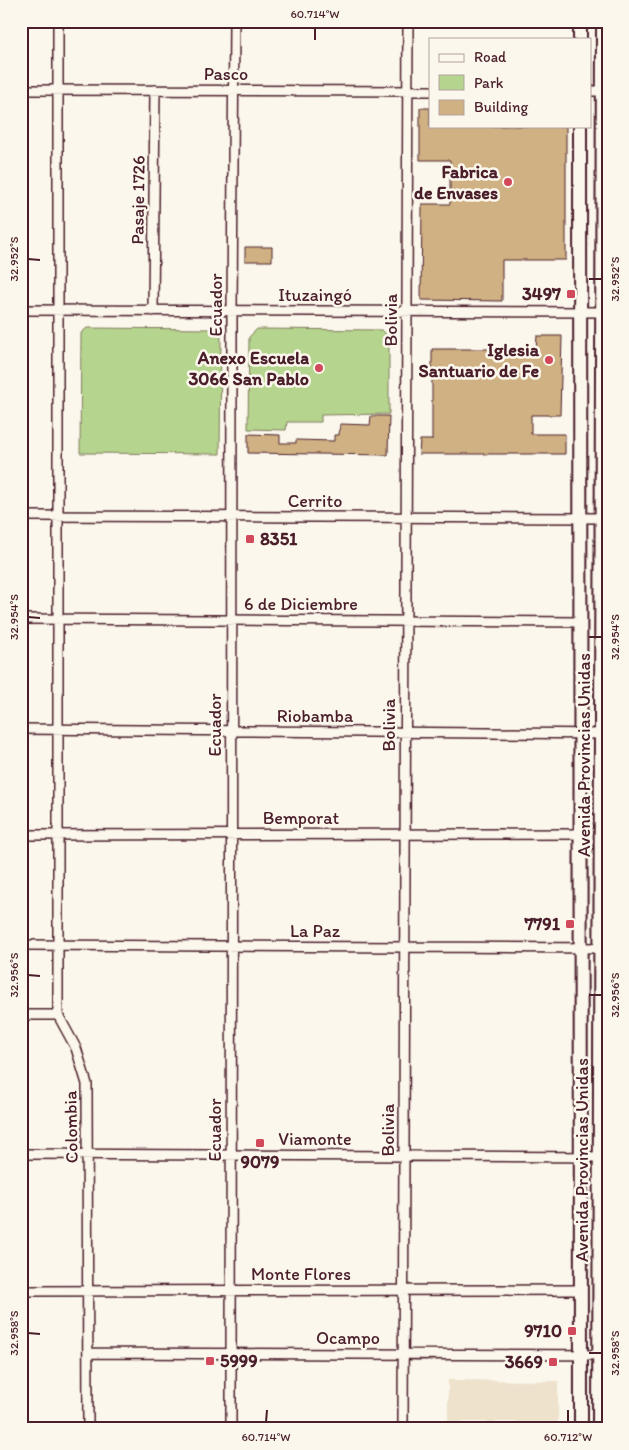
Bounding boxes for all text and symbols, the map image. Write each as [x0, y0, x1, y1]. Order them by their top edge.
text: 60.714°W [290, 7, 340, 21]
legend [429, 38, 592, 128]
text: Road [474, 48, 507, 66]
street label: Pasco [204, 63, 248, 85]
text: Park [474, 74, 504, 92]
text: Building [474, 98, 528, 116]
street label: Pasaje 1726 [126, 155, 150, 245]
place label: Fabrica de Envases [414, 161, 499, 204]
marker: Fabrica de Envases [502, 176, 514, 188]
text: 32.952°S [7, 236, 21, 281]
text: 32.952°S [608, 256, 622, 301]
street label: Ecuador [205, 273, 227, 337]
place label: 3497 [522, 283, 561, 305]
street label: Ituzaingó [278, 284, 352, 306]
marker: 3497 [565, 288, 577, 300]
street label: Bolivia [380, 293, 402, 346]
place label: Iglesia Santuario de Fe [419, 339, 540, 382]
place label: Anexo Escuela 3066 San Pablo [189, 347, 309, 390]
marker: Iglesia Santuario de Fe [543, 354, 555, 366]
marker: Anexo Escuela 3066 San Pablo [313, 362, 325, 374]
street label: Cerrito [288, 490, 342, 512]
place label: 8351 [260, 528, 298, 550]
marker: 8351 [244, 533, 256, 545]
street label: 6 de Diciembre [244, 593, 358, 615]
text: 32.954°S [7, 594, 21, 640]
text: 32.954°S [608, 614, 622, 660]
street label: Avenida Provincias Unidas [573, 653, 595, 857]
street label: Ecuador [204, 693, 226, 757]
street label: Bolivia [378, 698, 400, 751]
street label: Riobamba [277, 705, 354, 727]
street label: Bemporat [263, 807, 340, 829]
place label: 7791 [523, 913, 561, 935]
marker: 7791 [564, 918, 576, 930]
street label: La Paz [290, 920, 341, 942]
text: 32.956°S [7, 952, 21, 998]
text: 32.956°S [608, 972, 622, 1018]
street label: Avenida Provincias Unidas [571, 1058, 593, 1262]
street label: Colombia [59, 1090, 83, 1164]
street label: Ecuador [204, 1098, 226, 1162]
street label: Bolivia [377, 1103, 399, 1156]
street label: Viamonte [278, 1128, 352, 1150]
marker: 9079 [254, 1137, 266, 1149]
place label: 9079 [241, 1151, 279, 1173]
street label: Monte Flores [251, 1263, 351, 1285]
text: 32.958°S [7, 1310, 21, 1356]
place label: 9710 [524, 1320, 562, 1342]
marker: 9710 [566, 1325, 578, 1337]
street label: Ocampo [316, 1327, 380, 1349]
text: 32.958°S [608, 1330, 622, 1376]
place label: 5999 [220, 1350, 258, 1372]
place label: 3669 [505, 1351, 543, 1373]
marker: 5999 [204, 1355, 216, 1367]
marker: 3669 [547, 1356, 559, 1368]
text: 60.714°W [241, 1430, 291, 1444]
text: 60.712°W [544, 1430, 592, 1444]

